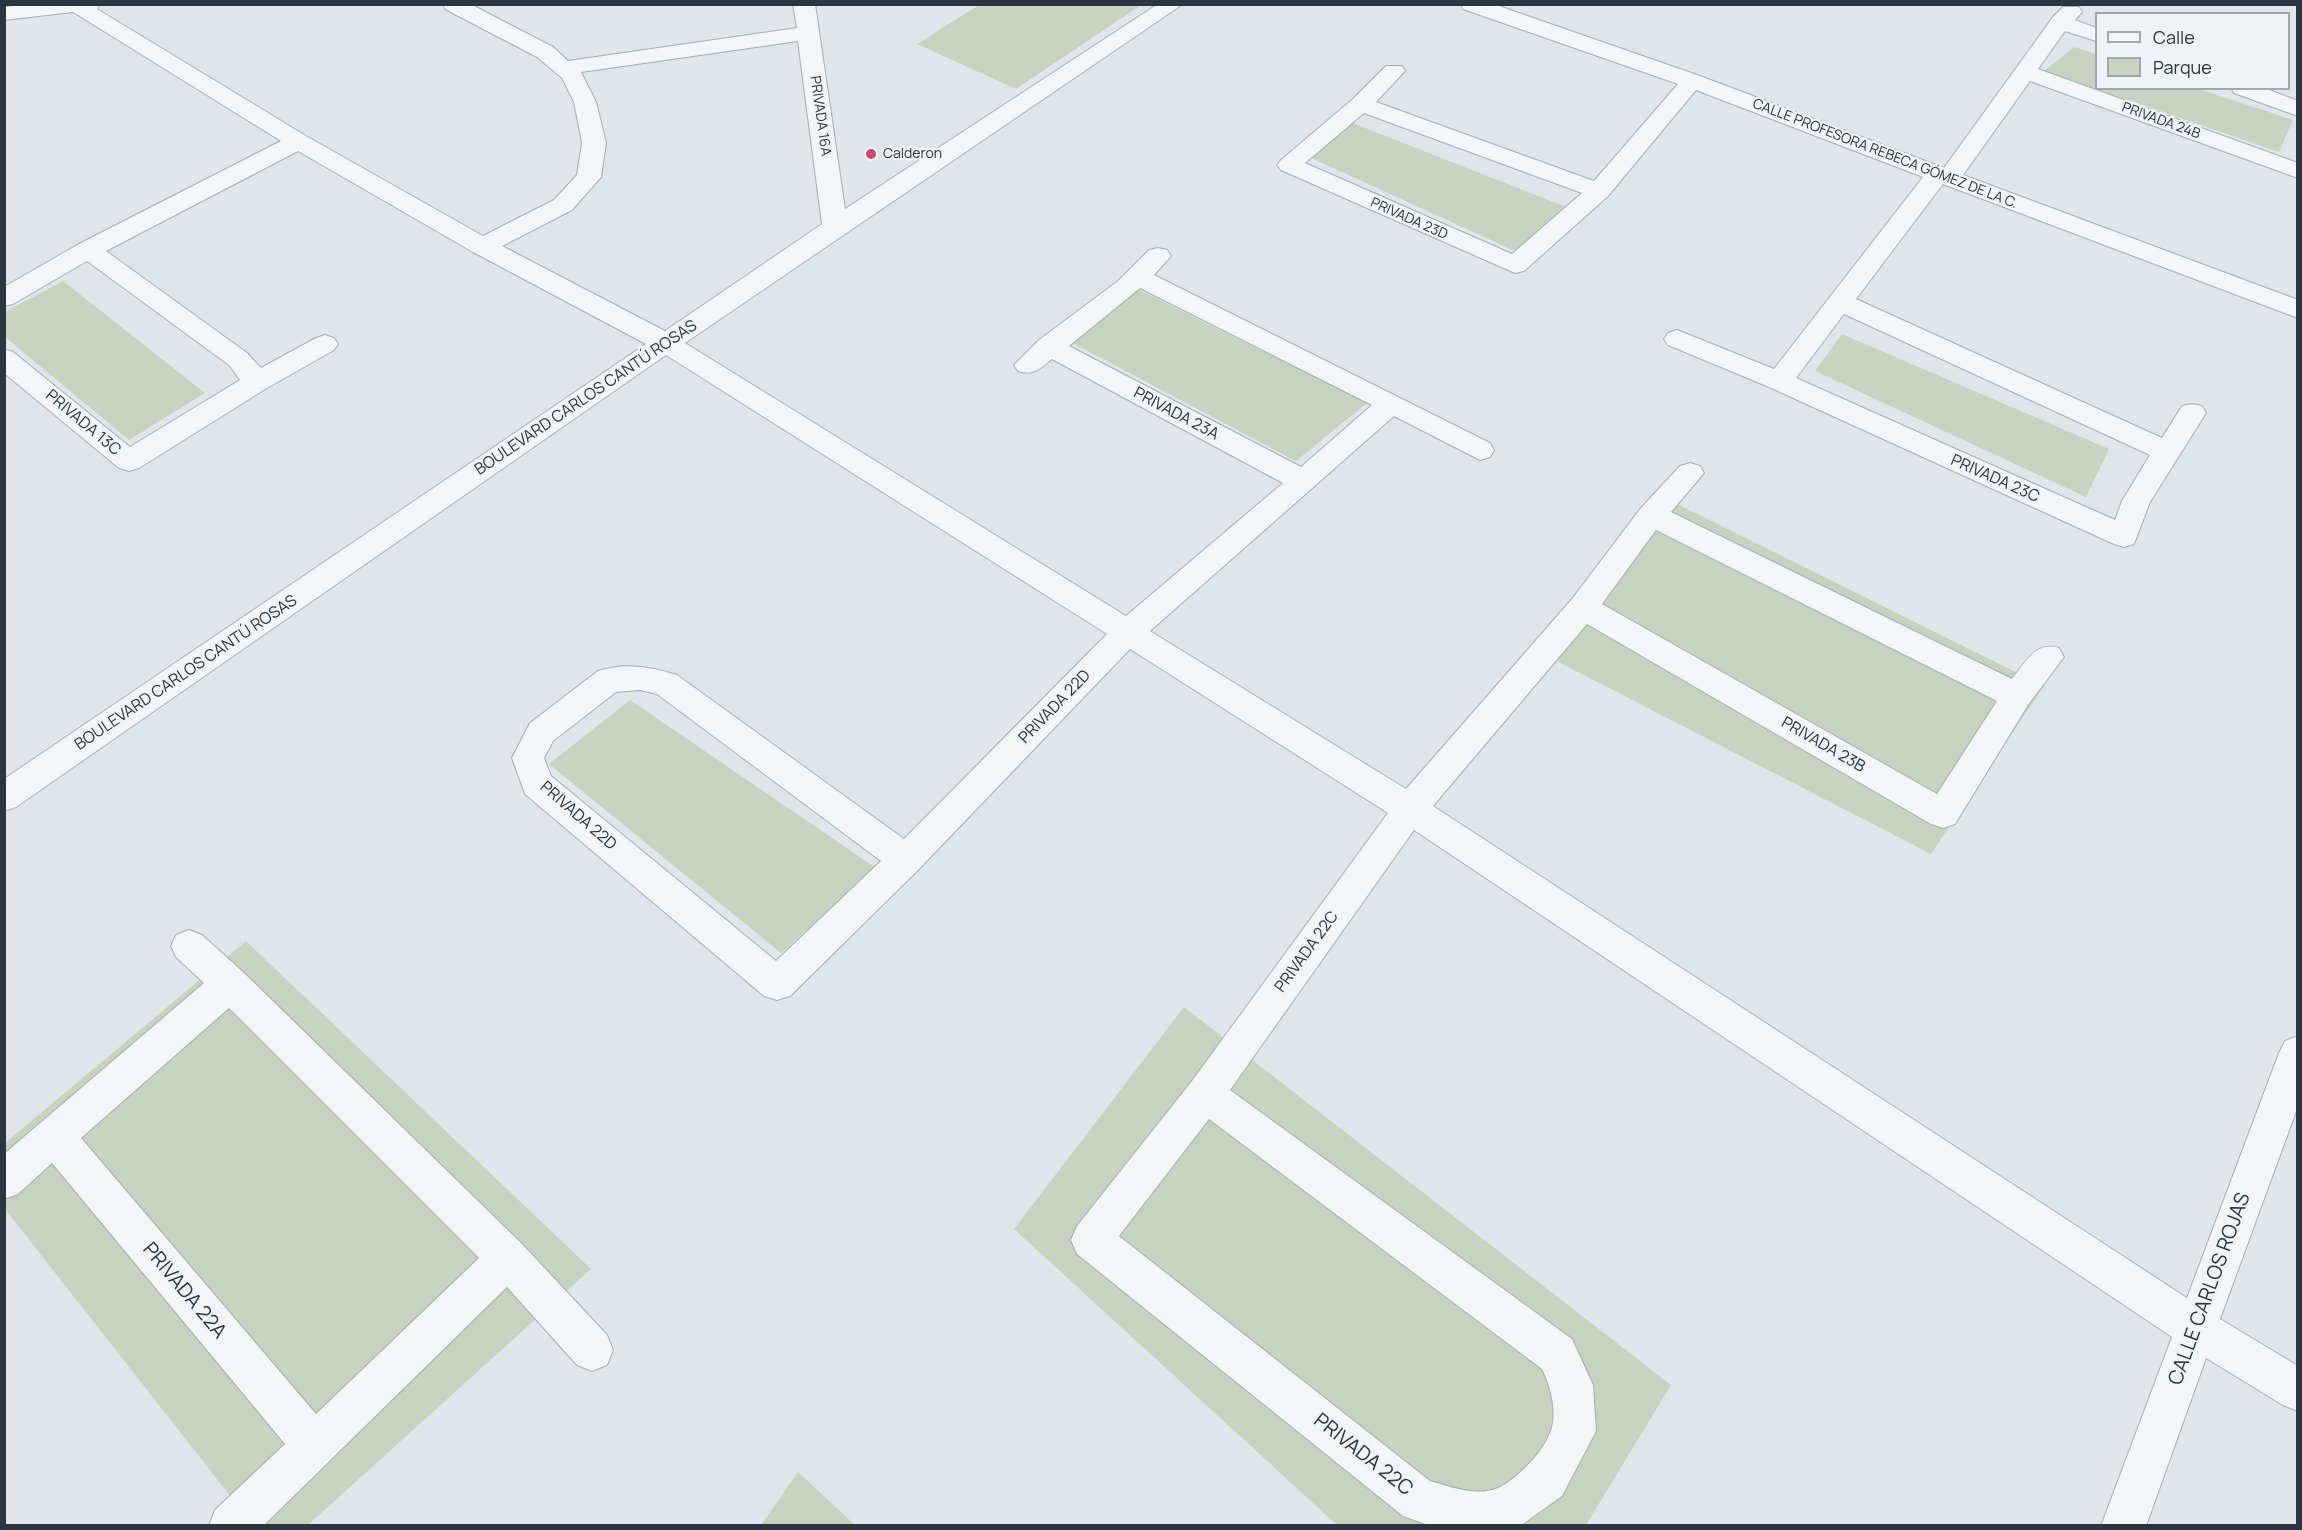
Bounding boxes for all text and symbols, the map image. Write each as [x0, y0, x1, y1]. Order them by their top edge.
legend [2095, 12, 2290, 90]
text: Calle [2153, 25, 2195, 49]
text: Parque [2153, 55, 2212, 79]
street label: PRIVADA 16A [806, 75, 834, 157]
street label: CALLE PROFESORA REBECA GÓMEZ DE LA C. [1750, 96, 2020, 212]
street label: PRIVADA 24B [2119, 99, 2203, 143]
place label: Calderon [883, 146, 942, 162]
marker: Calderon [864, 147, 878, 161]
street label: PRIVADA 23D [1368, 194, 1450, 244]
street label: BOULEVARD CARLOS CANTÚ ROSAS [471, 316, 701, 480]
street label: PRIVADA 23A [1130, 383, 1222, 445]
street label: PRIVADA 13C [41, 386, 125, 460]
street label: PRIVADA 23C [1948, 451, 2042, 507]
street label: BOULEVARD CARLOS CANTÚ ROSAS [71, 591, 301, 755]
street label: PRIVADA 22D [1015, 666, 1095, 748]
street label: PRIVADA 23B [1778, 713, 1868, 777]
street label: PRIVADA 22D [536, 778, 620, 854]
street label: PRIVADA 22C [1271, 908, 1343, 996]
street label: CALLE CARLOS ROJAS [2164, 1190, 2256, 1388]
street label: PRIVADA 22A [137, 1238, 231, 1344]
street label: PRIVADA 22C [1309, 1409, 1417, 1501]

